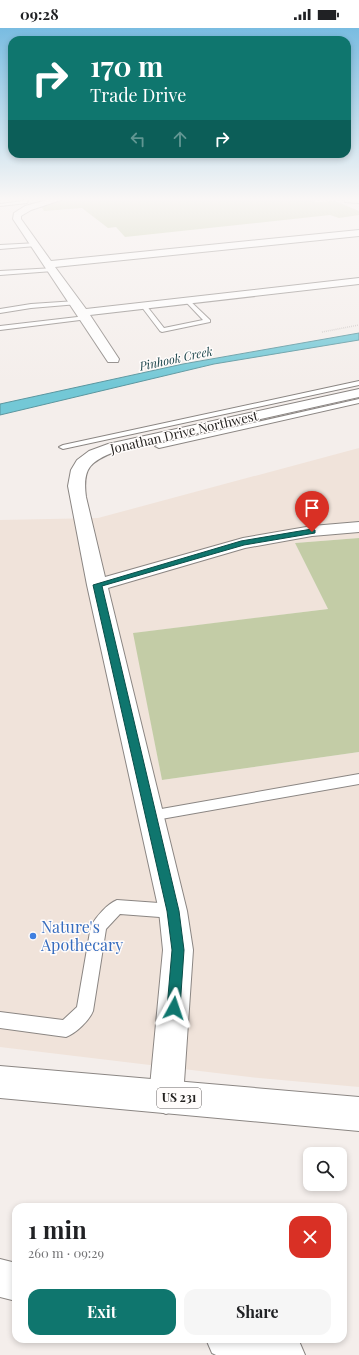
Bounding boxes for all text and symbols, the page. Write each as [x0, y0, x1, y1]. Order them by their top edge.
text: 09:28 [20, 4, 59, 24]
text: 170 m [90, 47, 163, 84]
icon: right [24, 52, 76, 104]
text: Trade Drive [90, 83, 186, 107]
icon: left [127, 128, 149, 150]
icon: ahead [169, 128, 191, 150]
icon: right [211, 128, 233, 150]
water label: Pinhook Creek [137, 342, 214, 374]
street label: Jonathan Drive Northwest [107, 406, 260, 457]
pin [295, 491, 329, 532]
icon: arrive [301, 497, 323, 519]
place label: Nature's Apothecary [40, 916, 123, 955]
marker: Nature's Apothecary [28, 931, 38, 941]
position arrow [153, 987, 195, 1029]
road number: US 231 [157, 1088, 201, 1108]
map controls [303, 1147, 347, 1191]
button: search [303, 1147, 347, 1191]
text: 1 min [28, 1213, 87, 1245]
button: close [289, 1216, 331, 1258]
text: 260 m · 09:29 [28, 1244, 104, 1261]
button: Exit [28, 1289, 176, 1335]
button: Share [184, 1289, 331, 1335]

